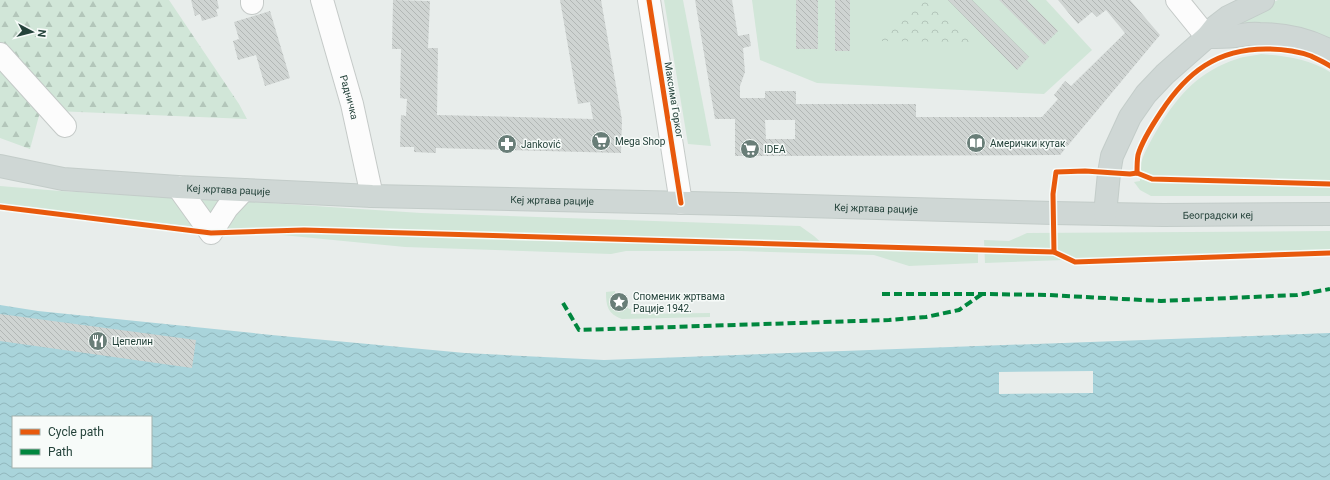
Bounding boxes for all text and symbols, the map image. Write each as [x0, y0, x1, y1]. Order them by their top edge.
north arrow [12, 12, 52, 52]
text: N [34, 29, 48, 38]
street label: Максима Горког [663, 61, 686, 140]
street label: Радничка [338, 74, 361, 120]
supermarket icon: Mega Shop [590, 130, 612, 152]
library icon: Амерички кутак [965, 132, 987, 154]
pharmacy icon: Janković [496, 133, 518, 155]
place label: Mega Shop [615, 136, 666, 147]
supermarket icon: IDEA [739, 138, 761, 160]
place label: Амерички кутак [990, 138, 1066, 149]
place label: Janković [521, 139, 561, 150]
place label: IDEA [764, 144, 786, 155]
street label: Кеј жртава рације [186, 182, 270, 197]
street label: Кеј жртава рације [510, 194, 594, 206]
street label: Кеј жртава рације [834, 201, 918, 215]
street label: Београдски кеј [1183, 209, 1253, 220]
place icon: Споменик жртвама Рације 1942. [608, 291, 630, 313]
place label: Споменик жртвама Рације 1942. [633, 291, 725, 314]
restaurant icon: Цепелин [87, 330, 109, 352]
place label: Цепелин [112, 336, 153, 347]
legend [12, 416, 152, 468]
text: Cycle path [48, 425, 104, 439]
text: Path [48, 445, 73, 459]

